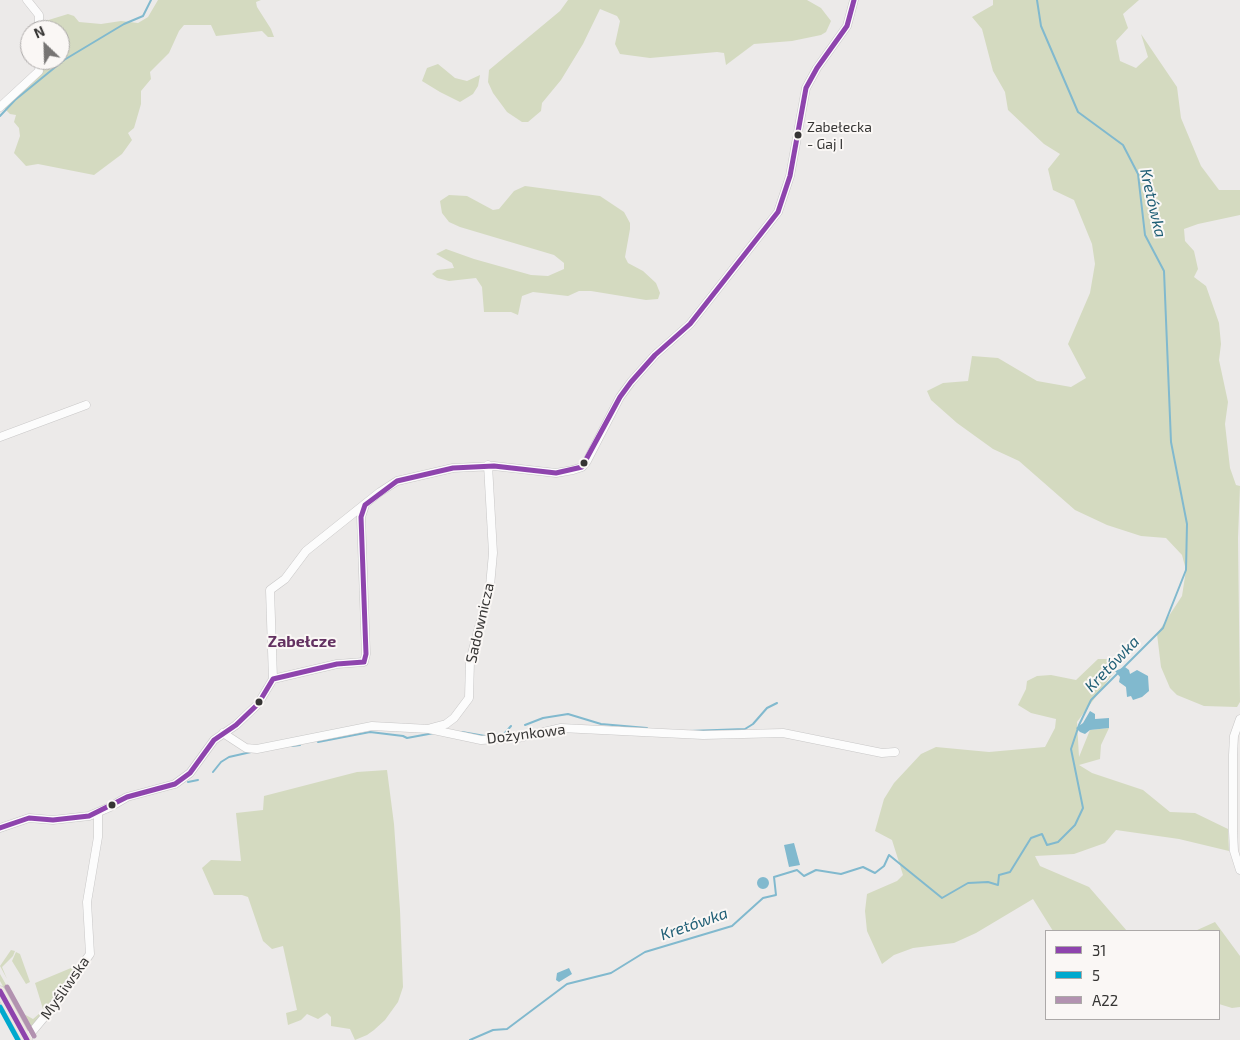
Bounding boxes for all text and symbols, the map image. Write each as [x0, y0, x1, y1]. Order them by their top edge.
north arrow [20, 20, 70, 70]
text: N [31, 22, 47, 42]
place label: Zabełecka - Gaj I [807, 119, 872, 152]
marker: Zabełecka - Gaj I [793, 130, 803, 140]
water label: Kretówka [1136, 167, 1170, 239]
unlabelled marker [579, 458, 589, 468]
street label: Sadownicza [462, 581, 498, 665]
district label: Zabełcze [268, 632, 336, 652]
water label: Kretówka [1081, 632, 1143, 696]
unlabelled marker [254, 697, 264, 707]
street label: Dożynkowa [486, 720, 566, 748]
unlabelled marker [107, 800, 117, 810]
water label: Kretówka [658, 903, 730, 945]
legend [1045, 930, 1220, 1020]
text: 31 [1092, 941, 1106, 959]
street label: Myśliwska [37, 953, 93, 1023]
text: 5 [1092, 966, 1100, 984]
text: A22 [1092, 991, 1118, 1009]

